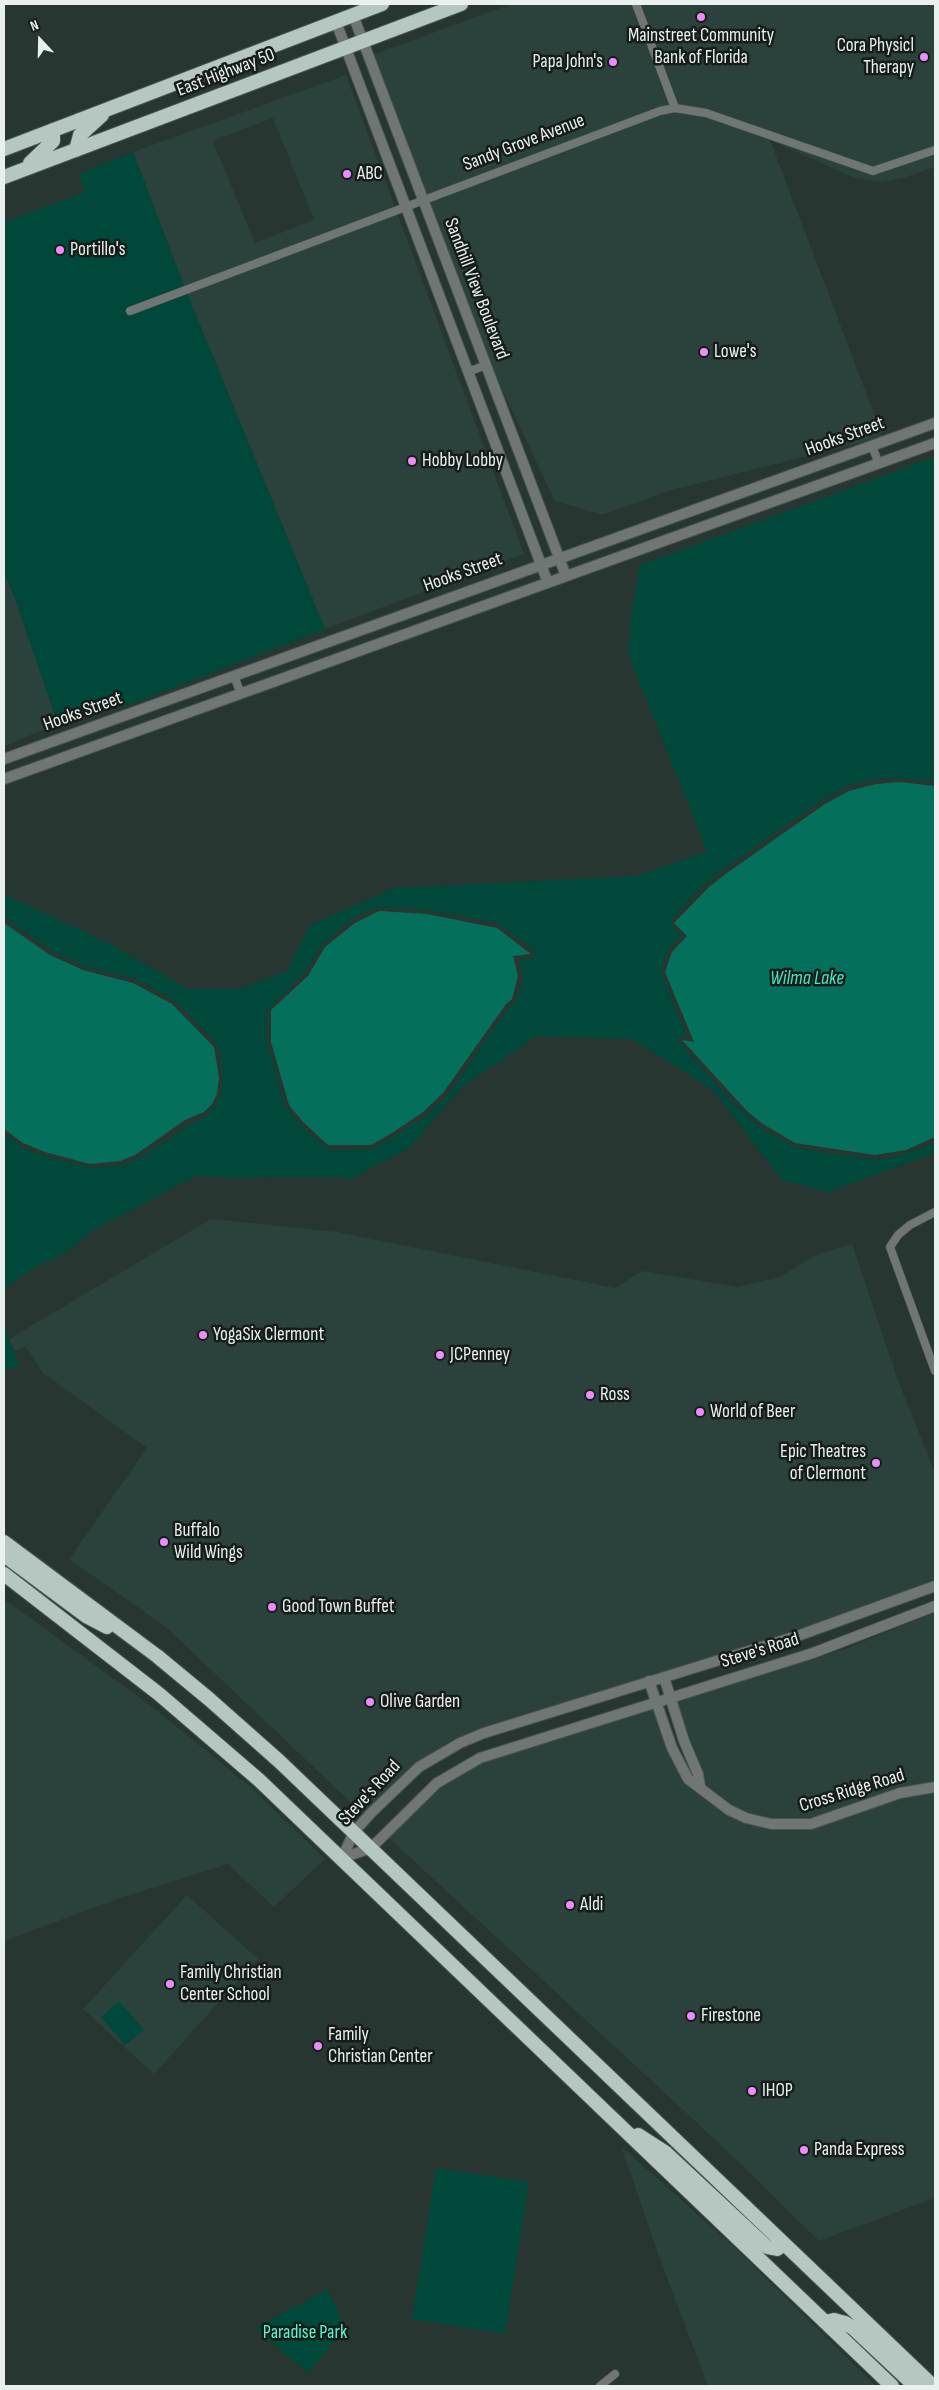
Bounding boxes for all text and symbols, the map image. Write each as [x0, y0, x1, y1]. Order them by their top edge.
marker: Mainstreet Community Bank of Florida [695, 11, 707, 23]
north arrow [15, 15, 65, 65]
text: N [28, 16, 41, 35]
place label: Mainstreet Community Bank of Florida [628, 25, 774, 69]
place label: Cora Physicl Therapy [837, 35, 914, 79]
street label: East Highway 50 [174, 44, 278, 102]
place label: Papa John's [533, 51, 603, 73]
marker: Cora Physicl Therapy [918, 51, 930, 63]
marker: Papa John's [607, 56, 619, 68]
street label: Sandy Grove Avenue [460, 109, 588, 177]
place label: ABC [357, 163, 383, 185]
marker: ABC [341, 168, 353, 180]
street label: Sandhill View Boulevard [439, 215, 513, 363]
place label: Portillo's [70, 239, 126, 261]
marker: Portillo's [54, 244, 66, 256]
place label: Lowe's [714, 341, 757, 363]
marker: Lowe's [698, 346, 710, 358]
street label: Hooks Street [802, 412, 888, 462]
place label: Hobby Lobby [422, 450, 503, 472]
marker: Hobby Lobby [406, 455, 418, 467]
street label: Hooks Street [420, 548, 506, 598]
street label: Hooks Street [40, 687, 126, 737]
water label: Wilma Lake [770, 967, 844, 991]
place label: YogaSix Clermont [213, 1324, 324, 1346]
marker: YogaSix Clermont [197, 1329, 209, 1341]
place label: JCPenney [450, 1344, 510, 1366]
marker: JCPenney [434, 1349, 446, 1361]
place label: Ross [600, 1384, 630, 1406]
marker: Ross [584, 1389, 596, 1401]
place label: World of Beer [710, 1401, 795, 1423]
marker: World of Beer [694, 1406, 706, 1418]
place label: Epic Theatres of Clermont [780, 1441, 866, 1485]
marker: Epic Theatres of Clermont [870, 1457, 882, 1469]
place label: Buffalo Wild Wings [174, 1520, 243, 1564]
marker: Buffalo Wild Wings [158, 1536, 170, 1548]
place label: Good Town Buffet [282, 1596, 395, 1618]
marker: Good Town Buffet [266, 1601, 278, 1613]
street label: Steve's Road [718, 1628, 802, 1674]
place label: Olive Garden [380, 1691, 460, 1713]
marker: Olive Garden [364, 1696, 376, 1708]
street label: Steve's Road [334, 1756, 406, 1830]
street label: Cross Ridge Road [797, 1764, 907, 1818]
place label: Aldi [580, 1894, 603, 1916]
marker: Aldi [564, 1899, 576, 1911]
place label: Family Christian Center School [180, 1962, 282, 2006]
marker: Family Christian Center School [164, 1978, 176, 1990]
place label: Firestone [701, 2005, 761, 2027]
marker: Firestone [685, 2010, 697, 2022]
place label: Family Christian Center [328, 2024, 433, 2068]
marker: Family Christian Center [312, 2040, 324, 2052]
place label: IHOP [762, 2080, 793, 2102]
marker: IHOP [746, 2085, 758, 2097]
place label: Panda Express [814, 2139, 905, 2161]
marker: Panda Express [798, 2144, 810, 2156]
park label: Paradise Park [263, 2322, 347, 2344]

